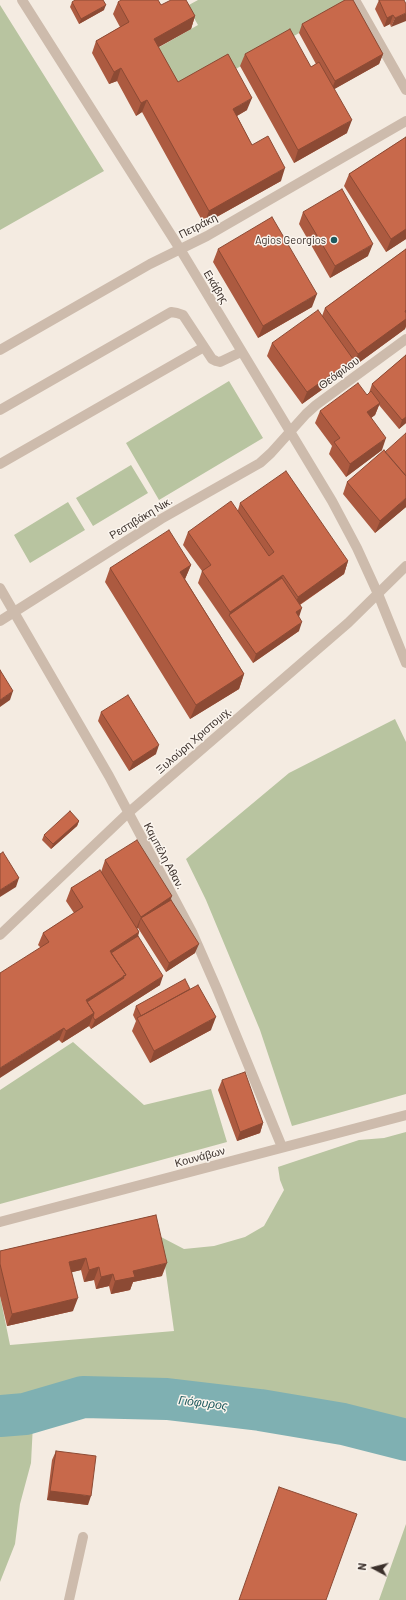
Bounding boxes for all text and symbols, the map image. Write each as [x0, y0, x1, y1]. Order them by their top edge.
street label: Πετράκη [177, 211, 219, 241]
place label: Agios Georgios [255, 233, 326, 247]
marker: Agios Georgios [329, 235, 339, 245]
street label: Εκάβης [201, 268, 231, 306]
street label: Θεόφιλου [316, 354, 362, 392]
street label: Ρεστιβάκη Νικ. [107, 494, 175, 542]
street label: Ξυλούρη Χριστομιχ. [154, 704, 234, 776]
street label: Καμπέλη Αθαν. [141, 820, 187, 892]
street label: Κουνάβων [173, 1144, 227, 1170]
water label: Γιόφυρος [178, 1393, 228, 1413]
north arrow [354, 1548, 394, 1588]
text: N [355, 1562, 368, 1571]

